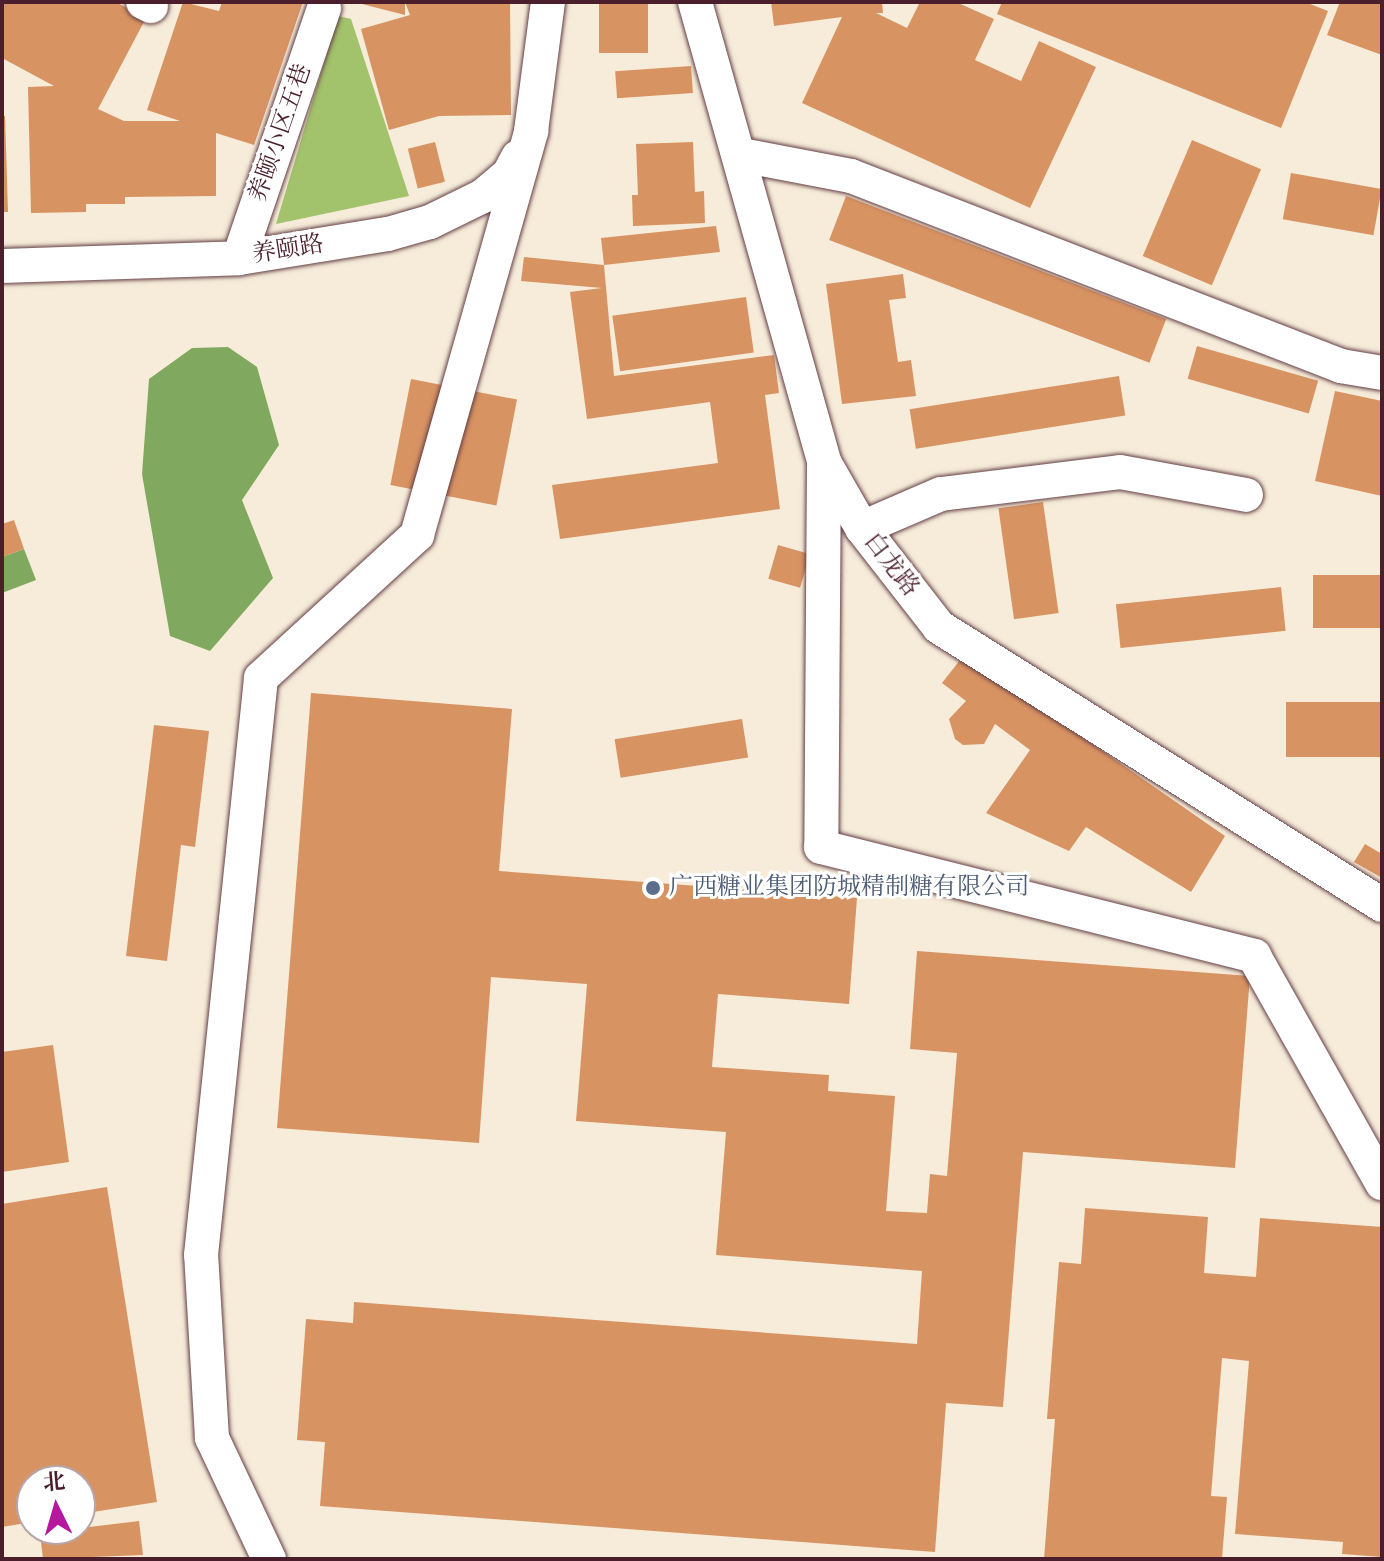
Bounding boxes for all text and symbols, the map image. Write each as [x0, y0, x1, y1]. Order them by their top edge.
street label: 养颐小区五巷 [244, 60, 318, 206]
street label: 养颐路 [250, 230, 326, 270]
street label: 白龙路 [857, 528, 925, 602]
place label: 广西糖业集团防城精制糖有限公司 [669, 874, 1029, 902]
marker: 广西糖业集团防城精制糖有限公司 [644, 879, 662, 897]
north arrow [16, 1465, 96, 1545]
text: 北 [42, 1468, 66, 1497]

